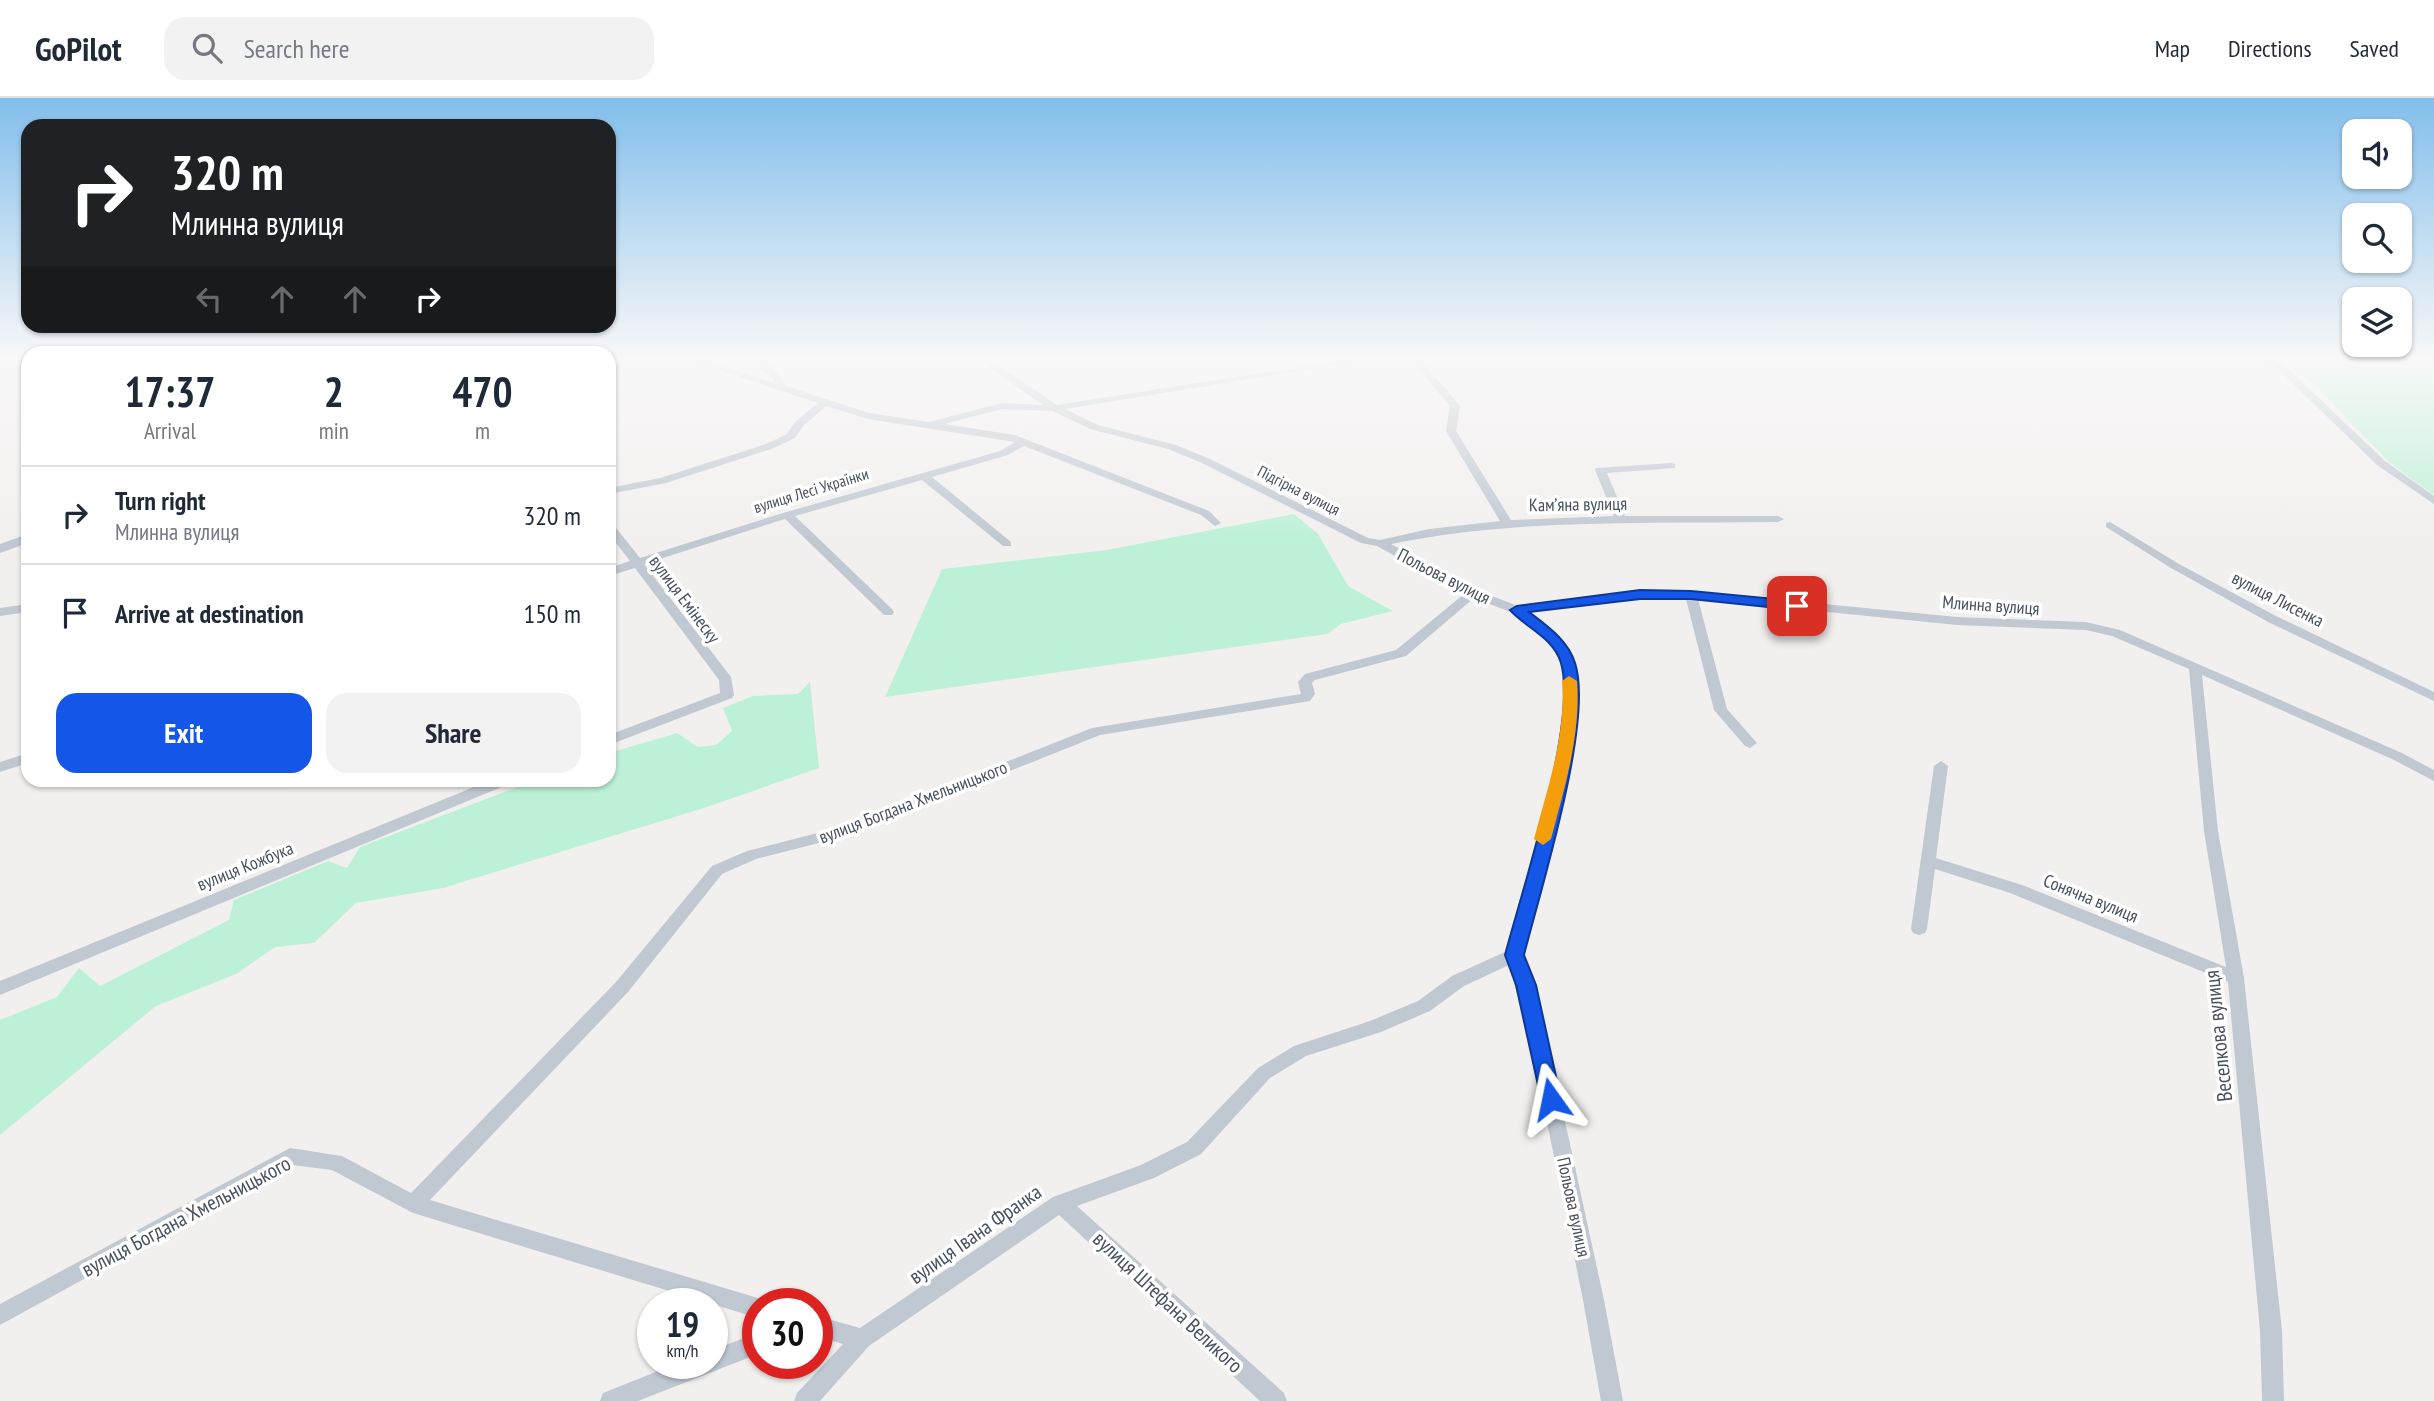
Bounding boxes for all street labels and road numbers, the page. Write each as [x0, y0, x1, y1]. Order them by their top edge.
street label: Підгірна вулиця [1254, 461, 1344, 519]
street label: вулиця Лесі Українки [751, 463, 871, 517]
street label: Камʼяна вулиця [1529, 492, 1627, 516]
street label: Польова вулиця [1394, 543, 1494, 609]
street label: вулиця Емінеску [645, 551, 726, 648]
street label: вулиця Лисенка [2228, 566, 2328, 632]
street label: Млинна вулиця [1942, 590, 2040, 620]
street label: вулиця Богдана Хмельницького [816, 755, 1011, 849]
street label: вулиця Кожбука [194, 836, 296, 896]
street label: Сонячна вулиця [2040, 869, 2142, 927]
street label: Веселкова вулиця [2198, 969, 2238, 1103]
street label: вулиця Богдана Хмельницького [77, 1149, 295, 1283]
street label: Польова вулиця [1552, 1155, 1596, 1259]
street label: вулиця Івана Франка [903, 1178, 1047, 1290]
street label: вулиця Штефана Великого [1087, 1226, 1249, 1378]

